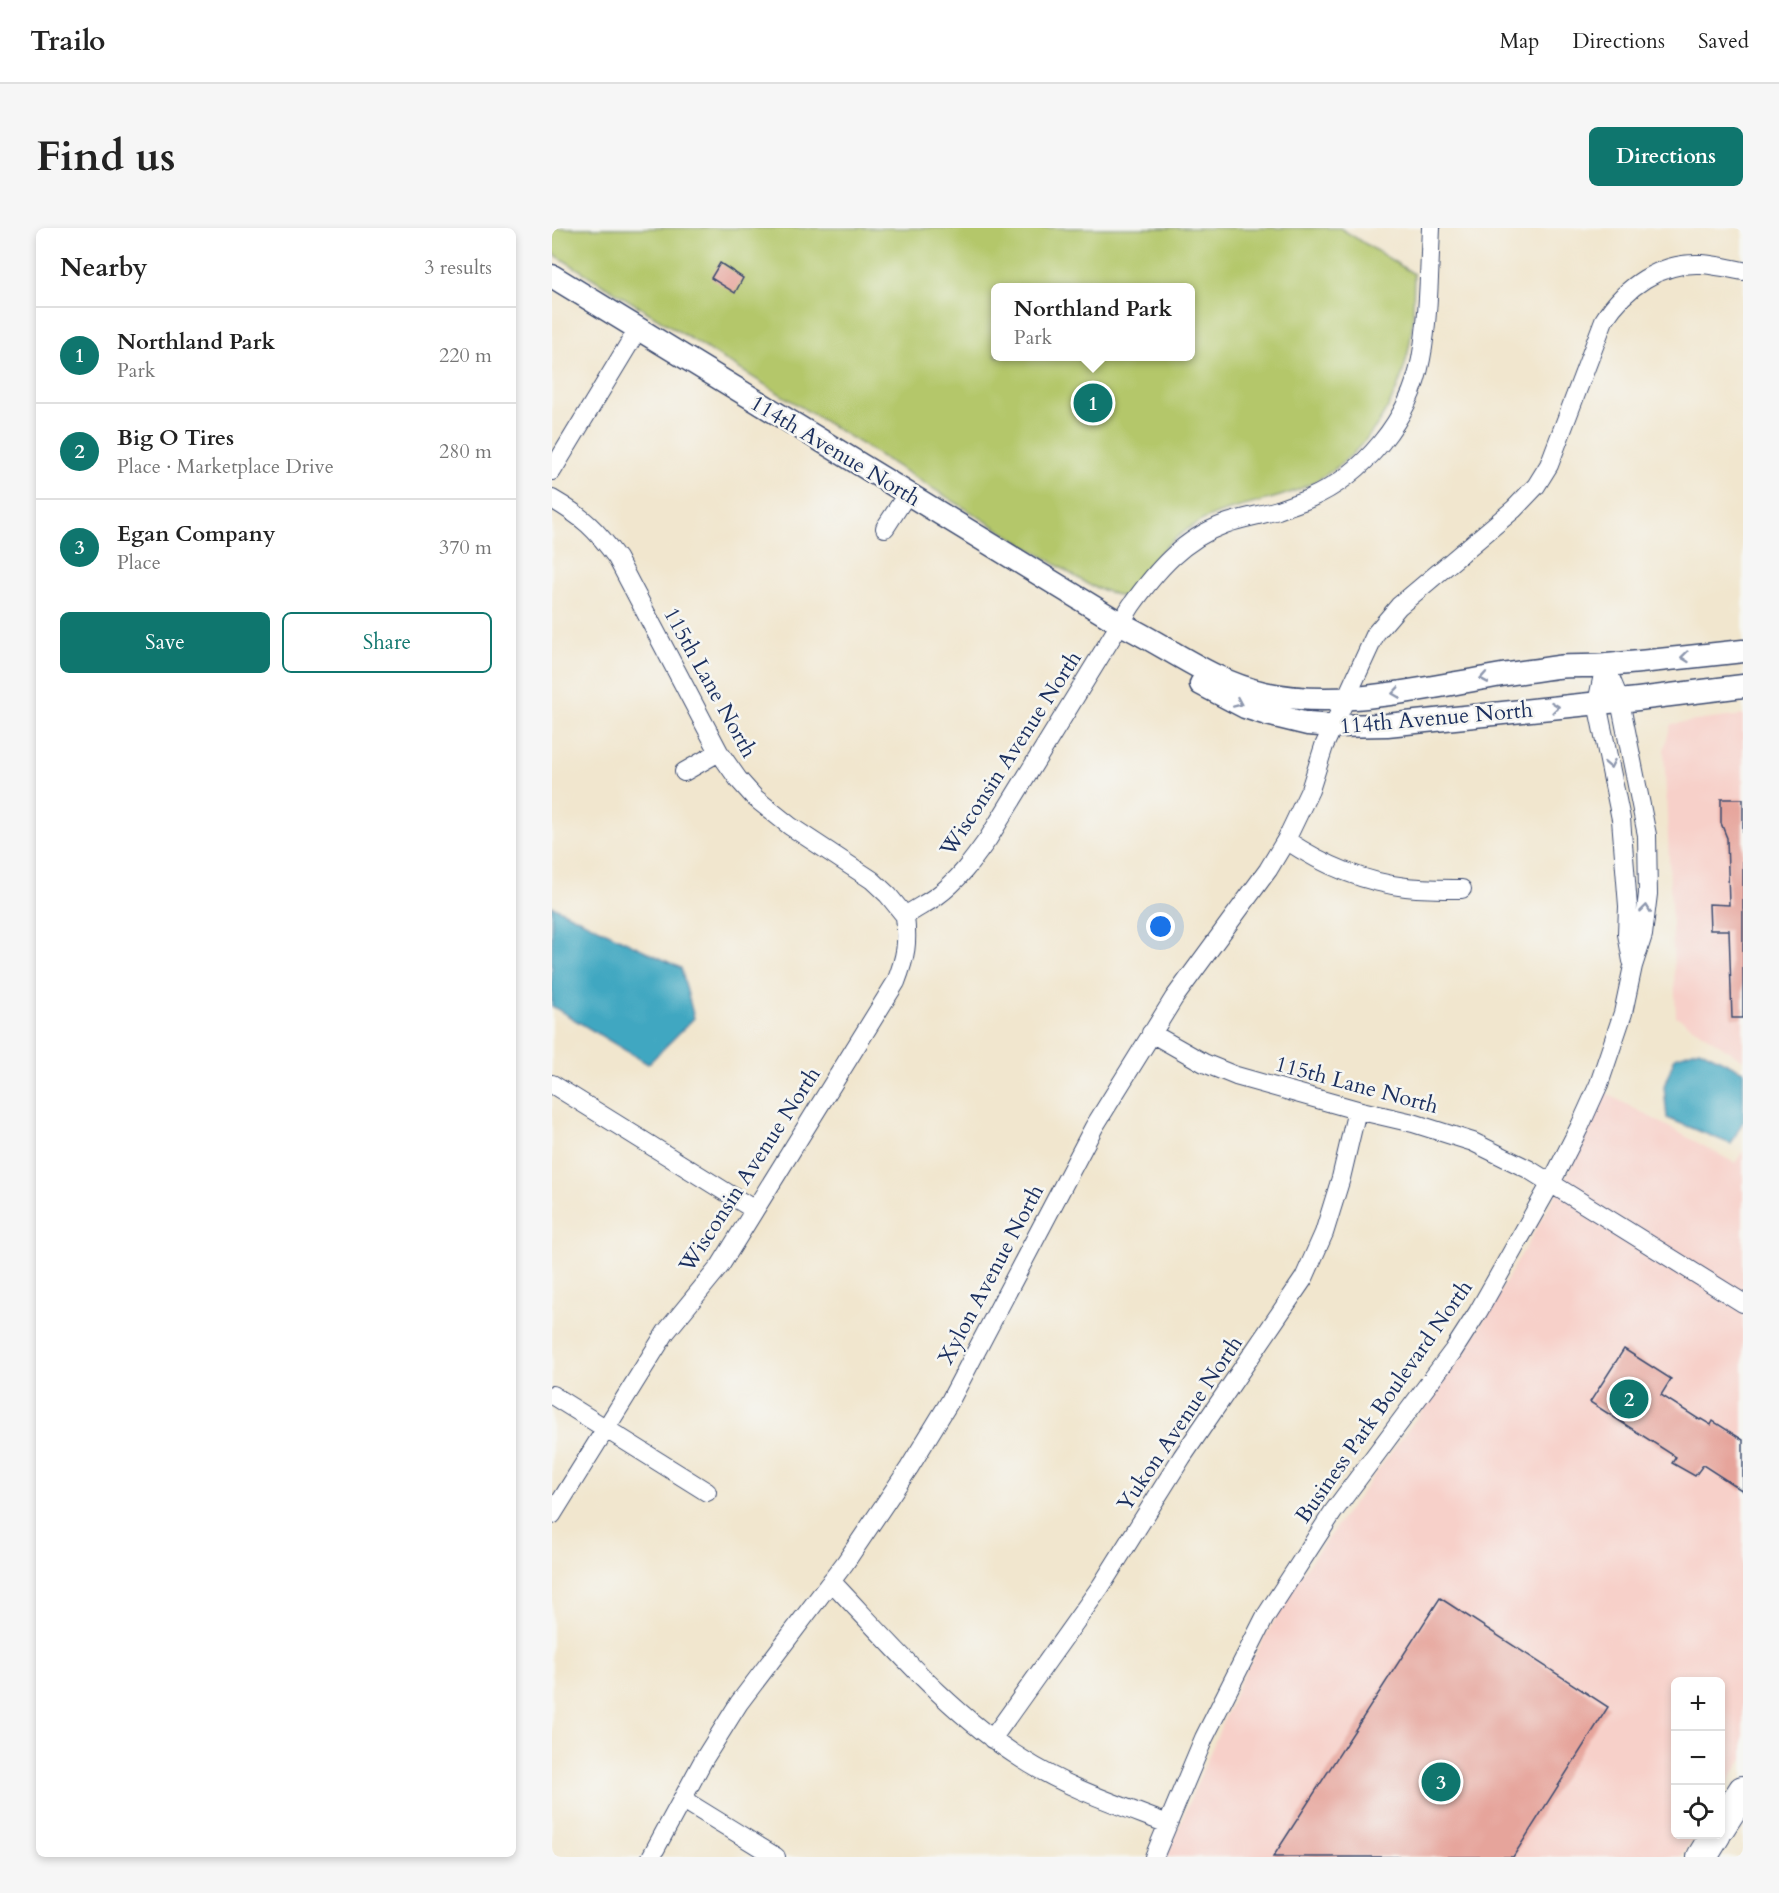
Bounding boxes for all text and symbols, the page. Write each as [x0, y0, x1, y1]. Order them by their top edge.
text: Trailo [30, 22, 105, 60]
text: Map [1499, 27, 1539, 56]
text: Directions [1572, 27, 1665, 56]
text: Saved [1698, 27, 1749, 56]
button: Directions [1589, 127, 1743, 186]
text: Find us [36, 128, 176, 185]
text: Nearby [60, 250, 148, 285]
text: 3 results [424, 254, 492, 281]
popup [991, 283, 1195, 361]
text: Northland Park [1014, 294, 1172, 324]
text: Park [1014, 324, 1052, 351]
text: Northland Park [117, 327, 275, 357]
text: 1 [74, 342, 85, 369]
text: 220 m [439, 342, 492, 369]
text: Park [117, 357, 155, 384]
pin: 1 [1074, 380, 1112, 426]
street label: 114th Avenue North [745, 388, 926, 514]
text: Big O Tires [117, 423, 234, 453]
text: 2 [74, 438, 85, 465]
text: 280 m [439, 438, 492, 465]
text: Place · Marketplace Drive [117, 453, 334, 480]
text: Egan Company [117, 519, 275, 549]
text: 3 [74, 534, 85, 561]
text: 370 m [439, 534, 492, 561]
text: Place [117, 549, 161, 576]
street label: 115th Lane North [656, 602, 764, 763]
button: Save [60, 612, 270, 673]
button: Share [282, 612, 492, 673]
street label: Wisconsin Avenue North [933, 645, 1089, 863]
one-way arrow [1680, 650, 1689, 663]
one-way arrow [1479, 671, 1489, 684]
one-way arrow [1391, 687, 1400, 699]
street label: 114th Avenue North [1338, 695, 1534, 741]
one-way arrow [1232, 696, 1243, 708]
one-way arrow [1551, 701, 1560, 714]
one-way arrow [1603, 758, 1616, 768]
one-way arrow [1639, 905, 1652, 914]
your location [1146, 912, 1175, 941]
street label: 115th Lane North [1272, 1049, 1442, 1121]
street label: Wisconsin Avenue North [672, 1061, 828, 1279]
street label: Xylon Avenue North [931, 1179, 1051, 1370]
street label: Business Park Boulevard North [1288, 1274, 1479, 1529]
street label: Yukon Avenue North [1110, 1330, 1250, 1517]
pin: 2 [1610, 1376, 1648, 1422]
map controls [1671, 1677, 1725, 1839]
button: + [1671, 1677, 1725, 1731]
button: − [1671, 1731, 1725, 1785]
pin: 3 [1422, 1760, 1460, 1804]
button: locate [1671, 1785, 1725, 1839]

